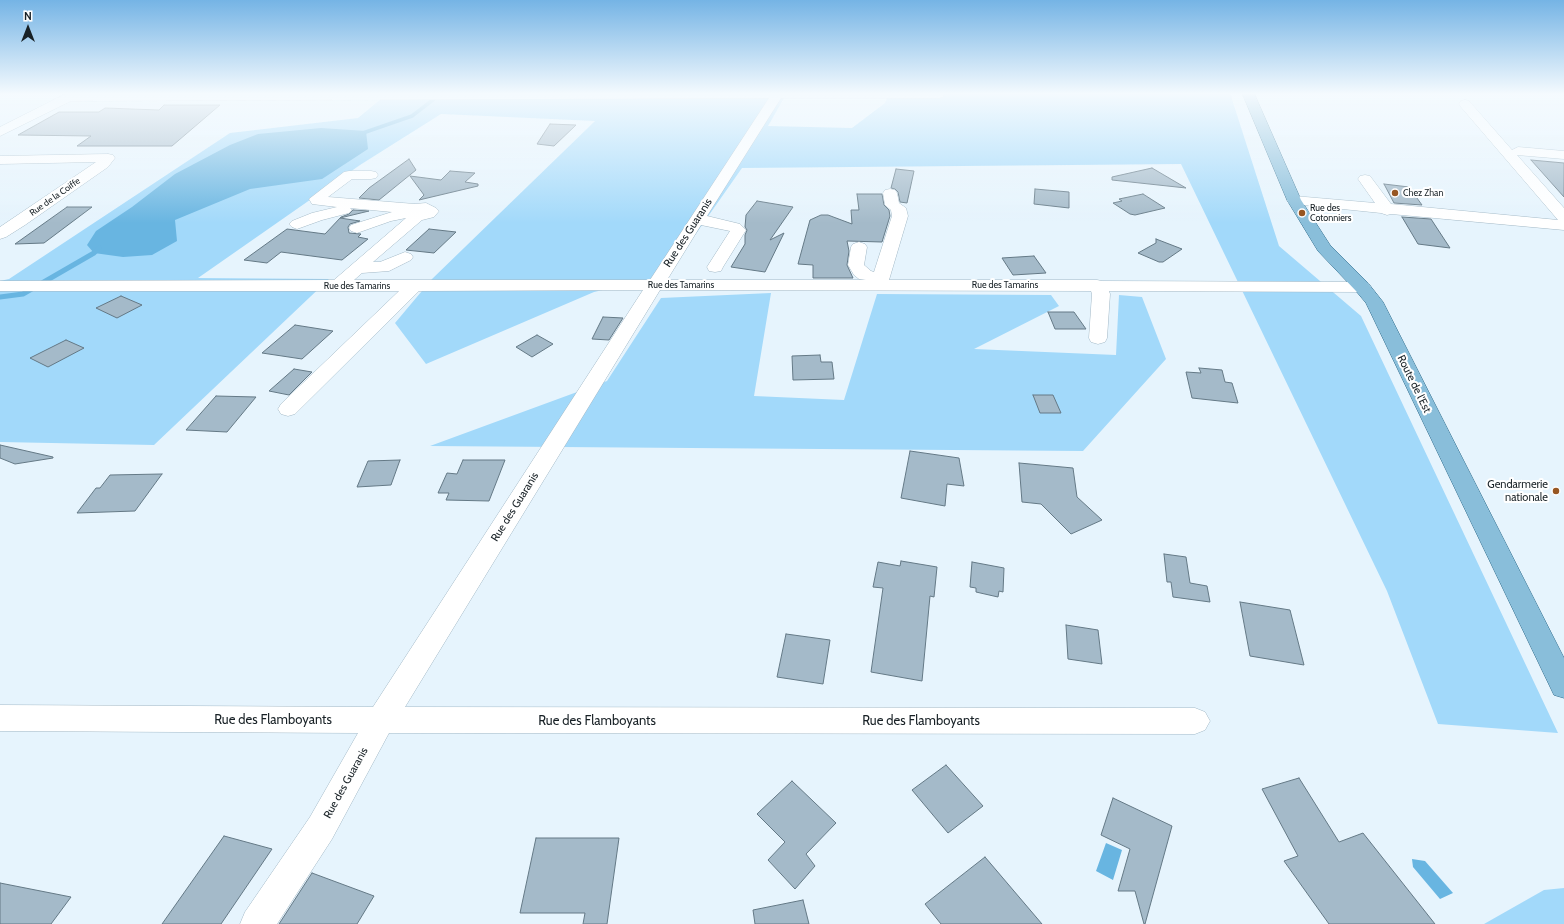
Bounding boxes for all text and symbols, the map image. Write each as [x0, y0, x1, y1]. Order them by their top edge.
north arrow [8, 8, 48, 48]
text: N [24, 9, 32, 23]
street label: Rue de la Coiffe [28, 176, 82, 218]
marker: Chez Zhan [1390, 188, 1400, 198]
place label: Chez Zhan [1403, 188, 1443, 198]
street label: Rue des Guaranis [661, 196, 715, 270]
place label: Rue des Cotonniers [1310, 203, 1351, 224]
marker: Rue des Cotonniers [1297, 208, 1307, 218]
street label: Rue des Tamarins [648, 280, 714, 290]
street label: Rue des Tamarins [972, 280, 1038, 290]
street label: Rue des Tamarins [324, 281, 390, 291]
street label: Route de l'Est [1394, 353, 1434, 415]
street label: Rue des Guaranis [488, 470, 542, 544]
place label: Gendarmerie nationale [1487, 478, 1548, 504]
marker: Gendarmerie nationale [1551, 486, 1561, 496]
street label: Rue des Flamboyants [214, 712, 332, 728]
street label: Rue des Flamboyants [538, 713, 656, 729]
street label: Rue des Flamboyants [862, 713, 980, 729]
street label: Rue des Guaranis [321, 745, 371, 821]

